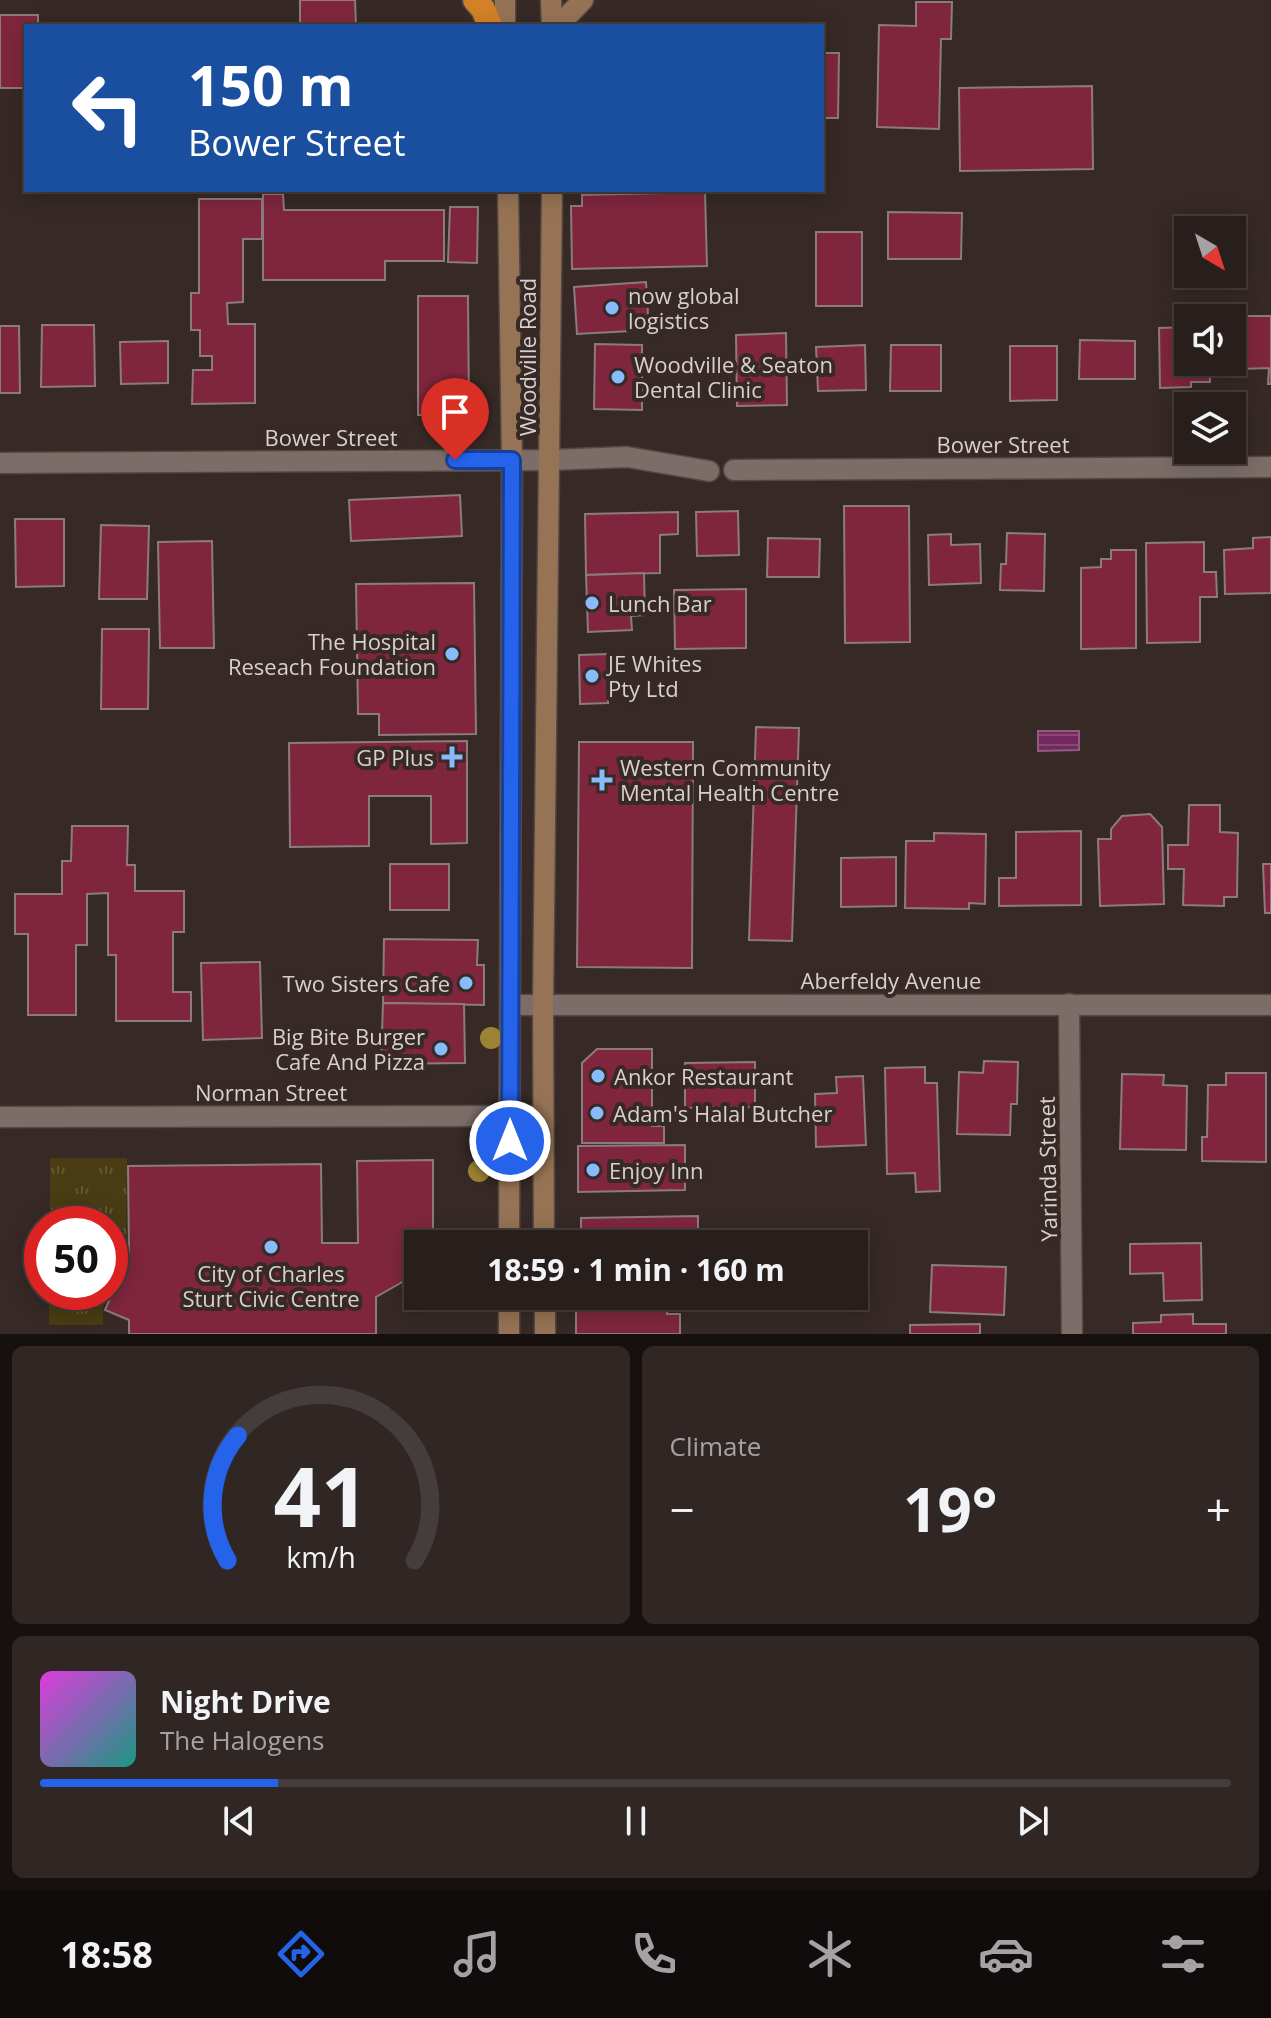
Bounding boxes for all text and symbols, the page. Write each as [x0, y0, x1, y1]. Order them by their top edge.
text: 150 m [188, 46, 354, 122]
icon: left [56, 56, 160, 160]
text: Bower Street [188, 118, 406, 167]
north arrow [1174, 216, 1246, 288]
map controls [1174, 216, 1246, 464]
street label: Woodville Road [512, 278, 542, 436]
place label: now global logistics [628, 280, 739, 335]
marker: now global logistics [603, 299, 621, 317]
button: sound [1174, 304, 1246, 376]
place label: Woodville & Seaton Dental Clinic [634, 349, 833, 404]
marker: Woodville & Seaton Dental Clinic [609, 368, 627, 386]
pin [421, 378, 489, 460]
icon: arrive [433, 390, 477, 434]
button: layers [1174, 392, 1246, 464]
street label: Bower Street [265, 422, 398, 452]
street label: Bower Street [937, 429, 1070, 459]
place label: Lunch Bar [608, 588, 712, 618]
marker: Lunch Bar [583, 594, 601, 612]
place label: The Hospital Reseach Foundation [228, 626, 436, 681]
marker: The Hospital Reseach Foundation [443, 645, 461, 663]
place label: JE Whites Pty Ltd [606, 648, 702, 703]
marker: JE Whites Pty Ltd [583, 667, 601, 685]
place label: GP Plus [356, 742, 434, 772]
marker: GP Plus [441, 746, 463, 768]
place label: Western Community Mental Health Centre [620, 752, 839, 807]
marker: Western Community Mental Health Centre [591, 769, 613, 791]
street label: Aberfeldy Avenue [801, 965, 981, 995]
place label: Two Sisters Cafe [283, 968, 450, 998]
marker: Two Sisters Cafe [457, 974, 475, 992]
place label: Big Bite Burger Cafe And Pizza [272, 1021, 425, 1076]
marker: Big Bite Burger Cafe And Pizza [432, 1040, 450, 1058]
place label: Ankor Restaurant [614, 1061, 794, 1091]
marker: Ankor Restaurant [589, 1067, 607, 1085]
street label: Norman Street [195, 1077, 347, 1107]
street label: Yarinda Street [1031, 1096, 1063, 1242]
place label: Adam's Halal Butcher [613, 1098, 832, 1128]
position arrow [468, 1099, 552, 1183]
marker: Adam's Halal Butcher [588, 1104, 606, 1122]
place label: Enjoy Inn [609, 1155, 703, 1185]
marker: Enjoy Inn [584, 1161, 602, 1179]
speed limit sign: 50 [24, 1206, 128, 1310]
marker: City of Charles Sturt Civic Centre [262, 1238, 280, 1256]
text: 18:59 · 1 min · 160 m [487, 1249, 785, 1290]
place label: City of Charles Sturt Civic Centre [182, 1258, 360, 1313]
text: Climate [670, 1428, 761, 1464]
text: 41 [273, 1438, 368, 1551]
text: 19° [903, 1468, 997, 1550]
text: − [670, 1479, 695, 1539]
text: + [1206, 1479, 1231, 1539]
text: km/h [286, 1537, 355, 1576]
text: Night Drive [160, 1681, 331, 1722]
text: The Halogens [160, 1722, 325, 1758]
icon: previous [217, 1799, 261, 1843]
icon: pause [614, 1799, 658, 1843]
icon: next [1011, 1799, 1055, 1843]
icon: directions [273, 1926, 329, 1982]
icon: music [449, 1926, 505, 1982]
icon: phone [626, 1926, 682, 1982]
icon: climate [802, 1926, 858, 1982]
icon: car [978, 1926, 1034, 1982]
icon: filters [1155, 1926, 1211, 1982]
text: 18:58 [60, 1930, 153, 1979]

